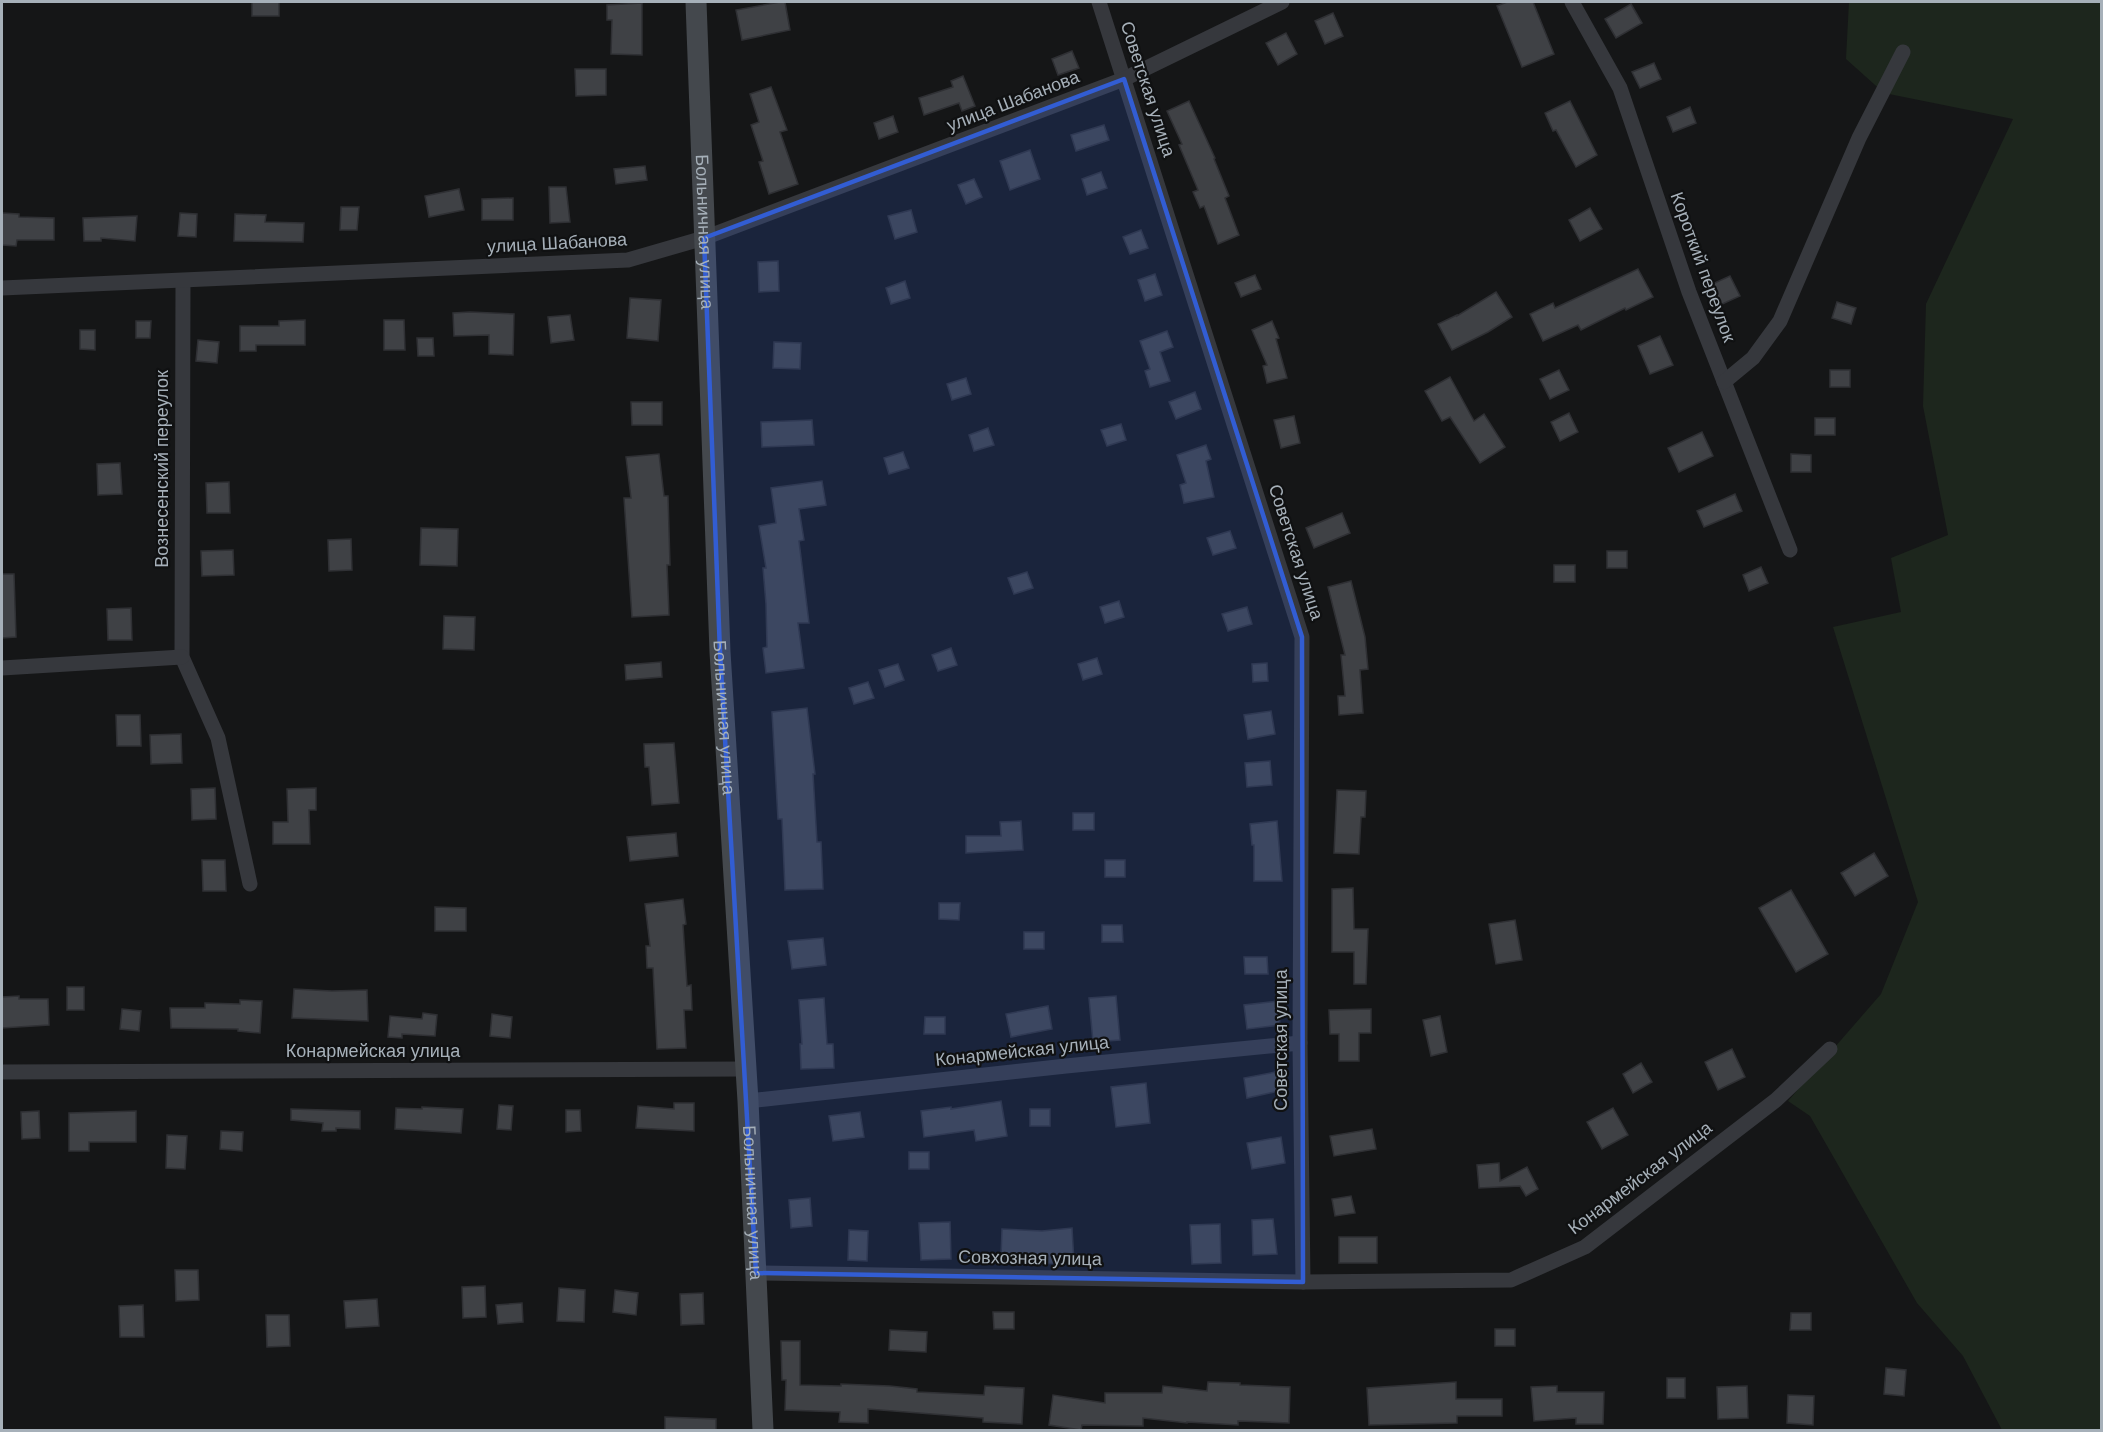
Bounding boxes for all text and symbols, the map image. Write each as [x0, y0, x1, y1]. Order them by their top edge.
street label: Советская улица [1117, 19, 1180, 160]
street label: улица Шабанова [944, 66, 1083, 135]
street label: Больничная улица [692, 154, 717, 311]
street label: Короткий переулок [1667, 189, 1739, 345]
street label: улица Шабанова [486, 229, 629, 257]
street label: Вознесенский переулок [152, 370, 172, 568]
street label: Советская улица [1265, 482, 1328, 623]
street label: Больничная улица [710, 640, 739, 796]
street label: Советская улица [1271, 968, 1291, 1111]
street label: Конармейская улица [934, 1032, 1111, 1070]
street label: Конармейская улица [286, 1041, 461, 1061]
street label: Конармейская улица [1564, 1117, 1716, 1238]
street label: Больничная улица [739, 1125, 766, 1281]
street label: Совхозная улица [958, 1247, 1103, 1269]

